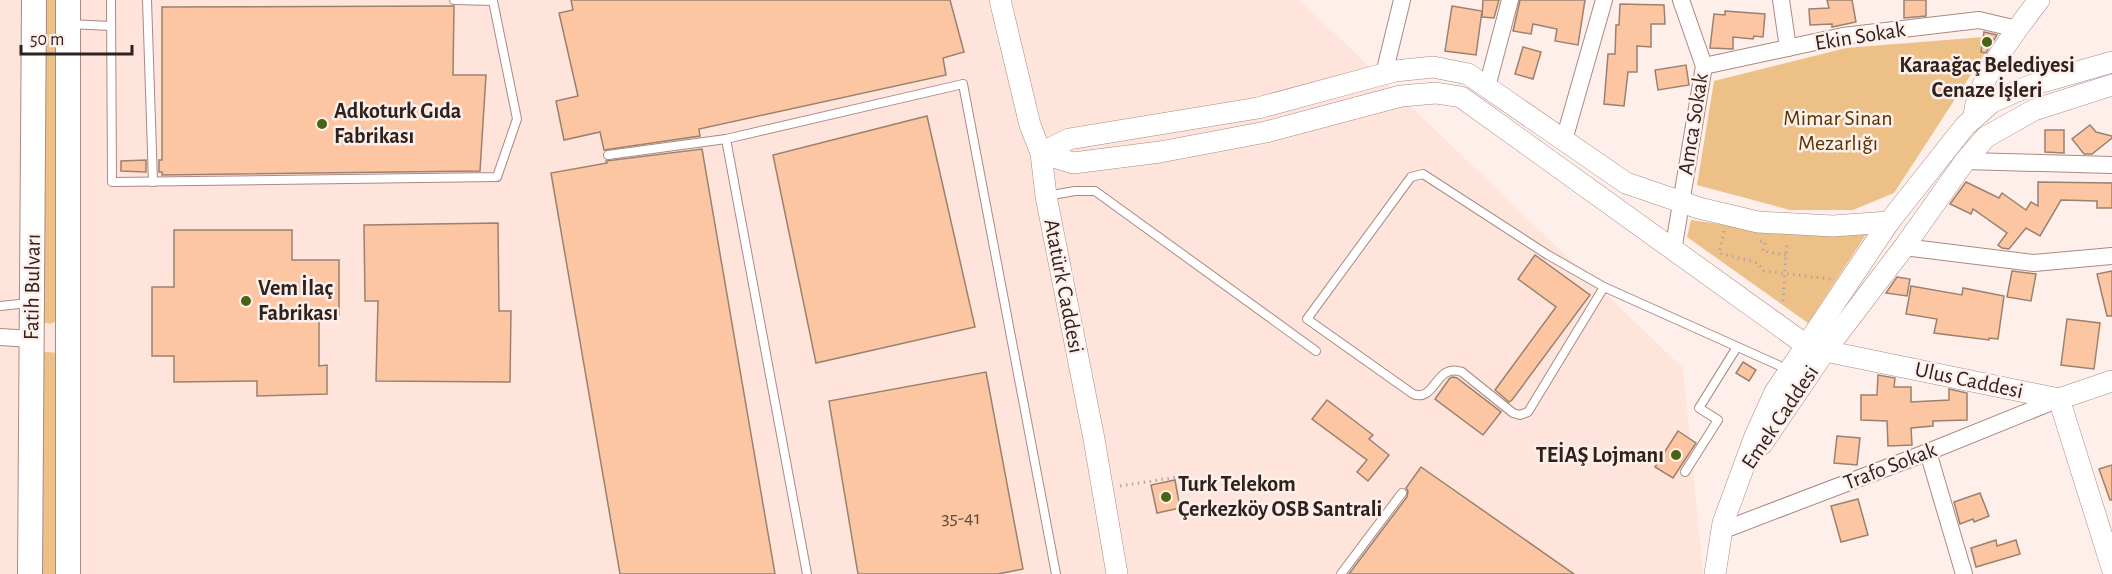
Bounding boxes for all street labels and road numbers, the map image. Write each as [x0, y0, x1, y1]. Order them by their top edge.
street label: Ekin Sokak [1813, 18, 1907, 54]
street label: Amca Sokak [1674, 72, 1712, 176]
street label: Atatürk Caddesi [1040, 217, 1088, 355]
street label: Fatih Bulvarı [20, 234, 44, 340]
street label: Ulus Caddesi [1913, 358, 2025, 402]
street label: Emek Caddesi [1737, 361, 1823, 473]
street label: Trafo Sokak [1841, 438, 1939, 494]

